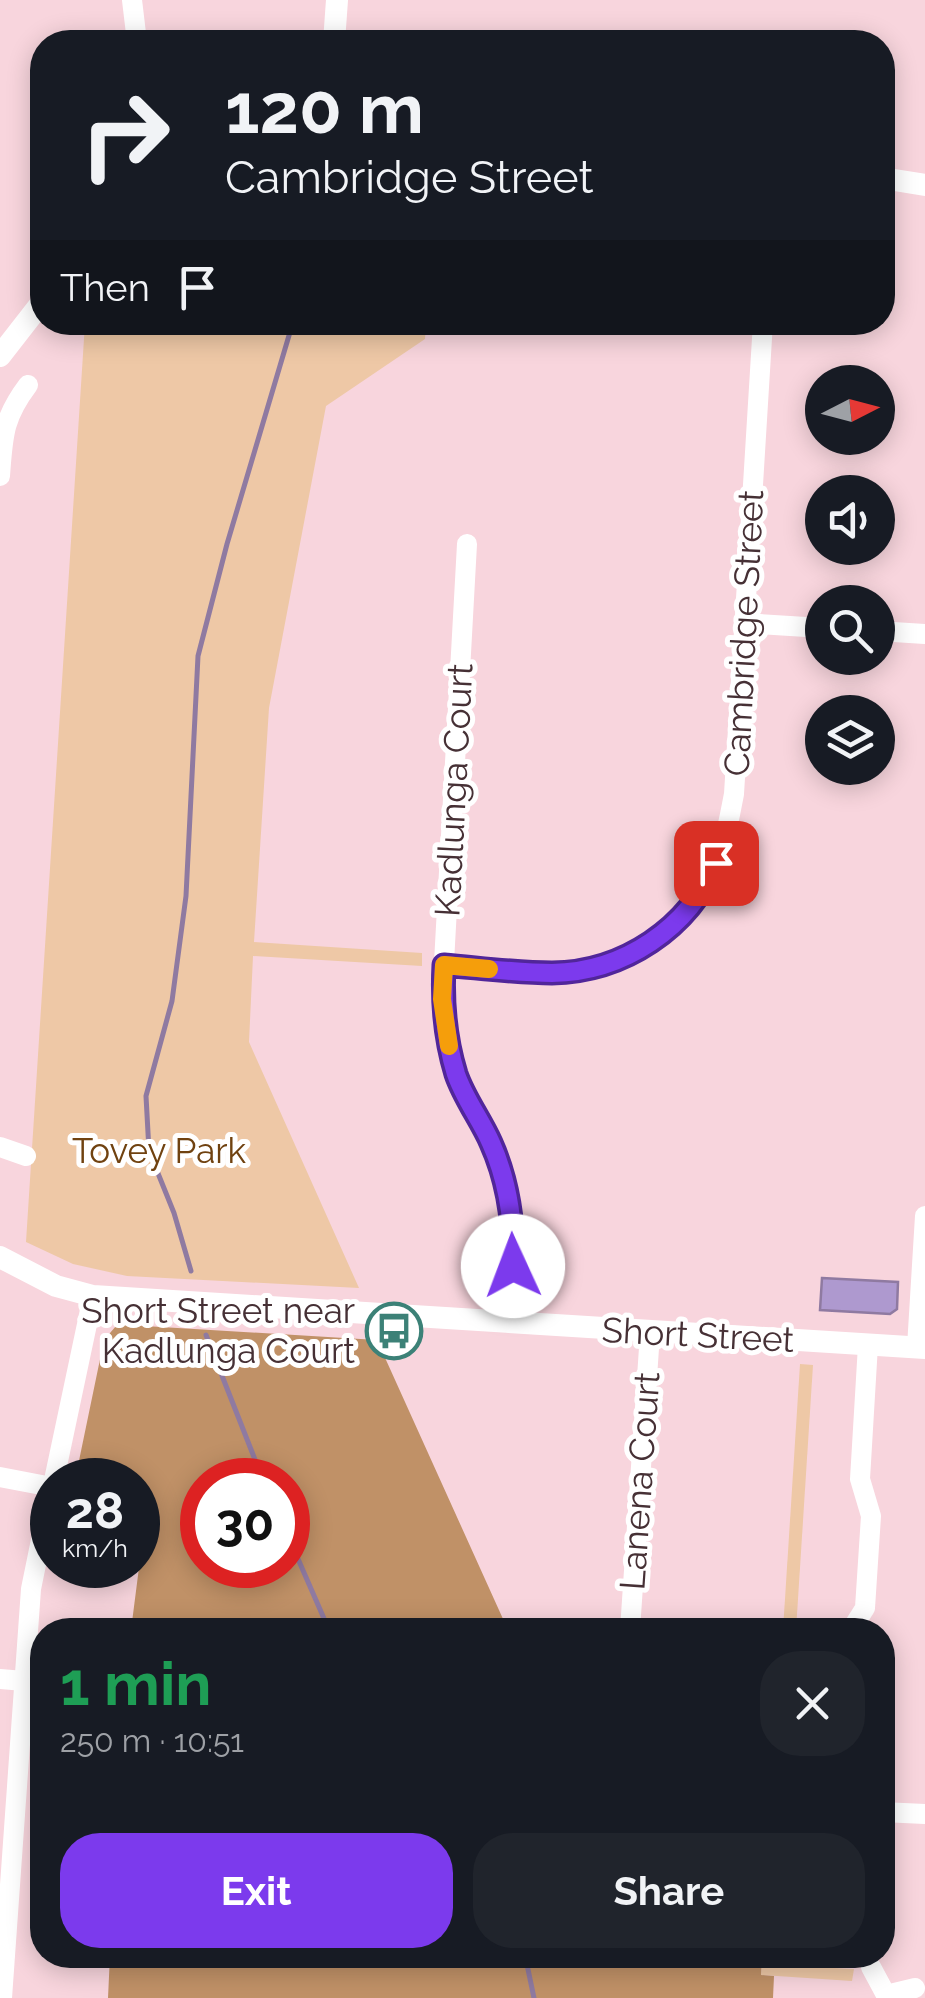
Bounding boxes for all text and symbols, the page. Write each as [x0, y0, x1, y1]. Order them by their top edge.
text: 120 m [225, 67, 424, 149]
icon: right [60, 70, 190, 200]
text: Cambridge Street [225, 151, 594, 204]
icon: arrive [170, 260, 225, 315]
text: Then [60, 265, 150, 310]
north arrow [805, 365, 895, 455]
map controls [805, 365, 895, 785]
button: sound [805, 475, 895, 565]
street label: Cambridge Street [716, 488, 771, 777]
button: search [805, 585, 895, 675]
street label: Kadlunga Court [426, 662, 481, 918]
button: layers [805, 695, 895, 785]
pin [674, 821, 759, 906]
icon: arrive [689, 836, 744, 891]
park label: Tovey Park [72, 1130, 247, 1171]
position arrow [461, 1214, 565, 1318]
place label: Short Street near Kadlunga Court [81, 1290, 355, 1371]
bus stop icon: Short Street near Kadlunga Court [364, 1301, 424, 1361]
street label: Short Street [601, 1309, 795, 1360]
street label: Lanena Court [611, 1370, 668, 1591]
speed limit sign: 30 [180, 1458, 310, 1588]
text: 28 [66, 1481, 124, 1540]
text: km/h [62, 1533, 128, 1563]
text: 1 min [60, 1649, 211, 1719]
button: close [760, 1651, 865, 1756]
text: 250 m · 10:51 [60, 1722, 244, 1759]
button: Exit [60, 1833, 453, 1948]
button: Share [473, 1833, 865, 1948]

